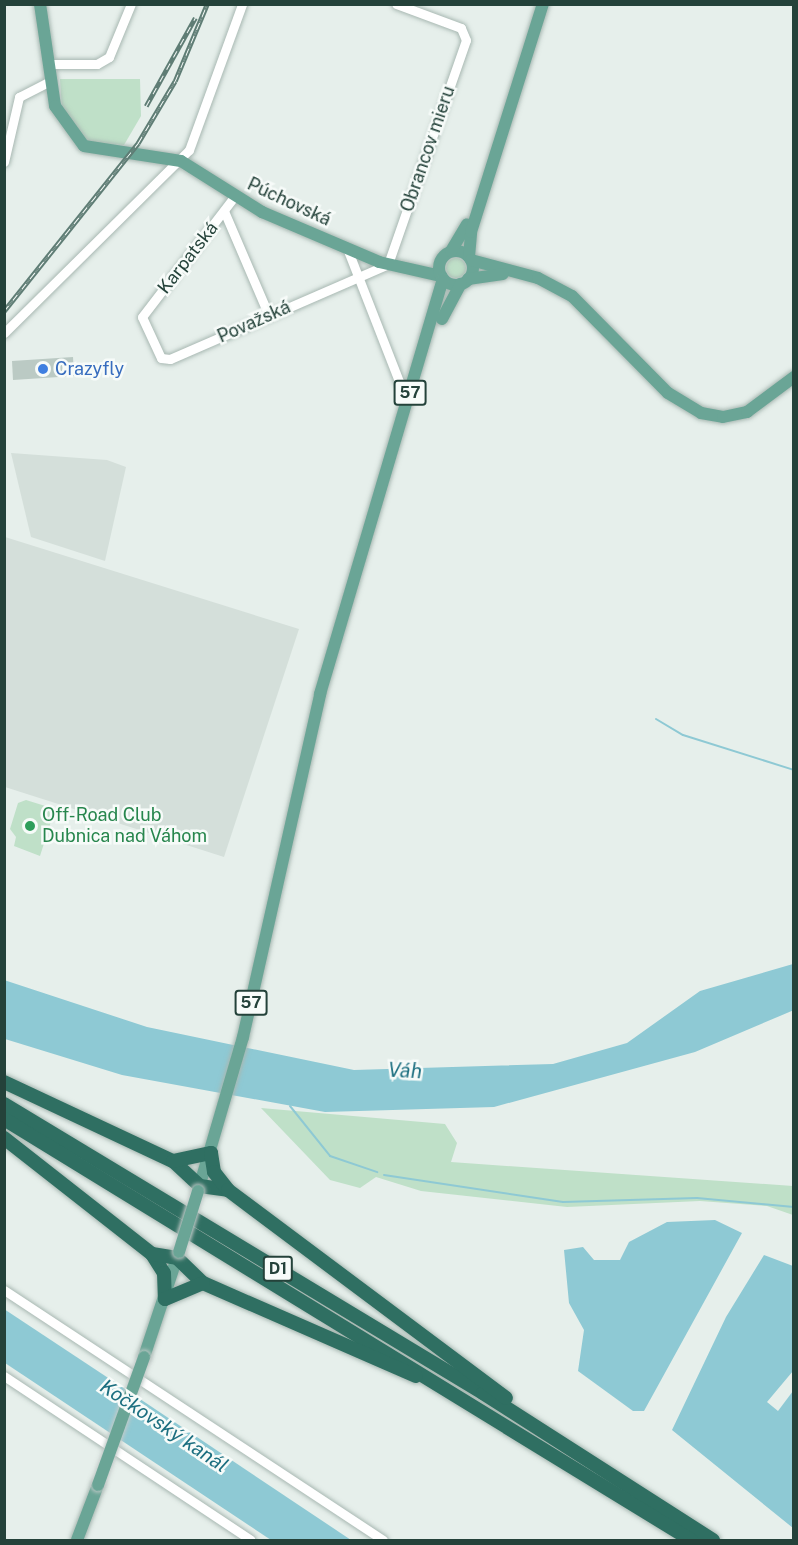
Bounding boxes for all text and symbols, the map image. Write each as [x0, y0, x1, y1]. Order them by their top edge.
street label: Obrancov mieru [396, 83, 460, 215]
street label: Púchovská [244, 173, 334, 231]
street label: Karpatská [153, 218, 223, 298]
street label: Považská [214, 296, 294, 348]
place label: Crazyfly [55, 358, 124, 380]
marker: Crazyfly [36, 362, 50, 376]
road number: 57 [394, 380, 426, 406]
place label: Off-Road Club Dubnica nad Váhom [42, 805, 207, 848]
marker: Off-Road Club Dubnica nad Váhom [23, 819, 37, 833]
road number: 57 [234, 990, 268, 1016]
water label: Váh [387, 1058, 423, 1084]
road number: D1 [262, 1256, 294, 1282]
water label: Kočkovský kanál [95, 1374, 233, 1478]

